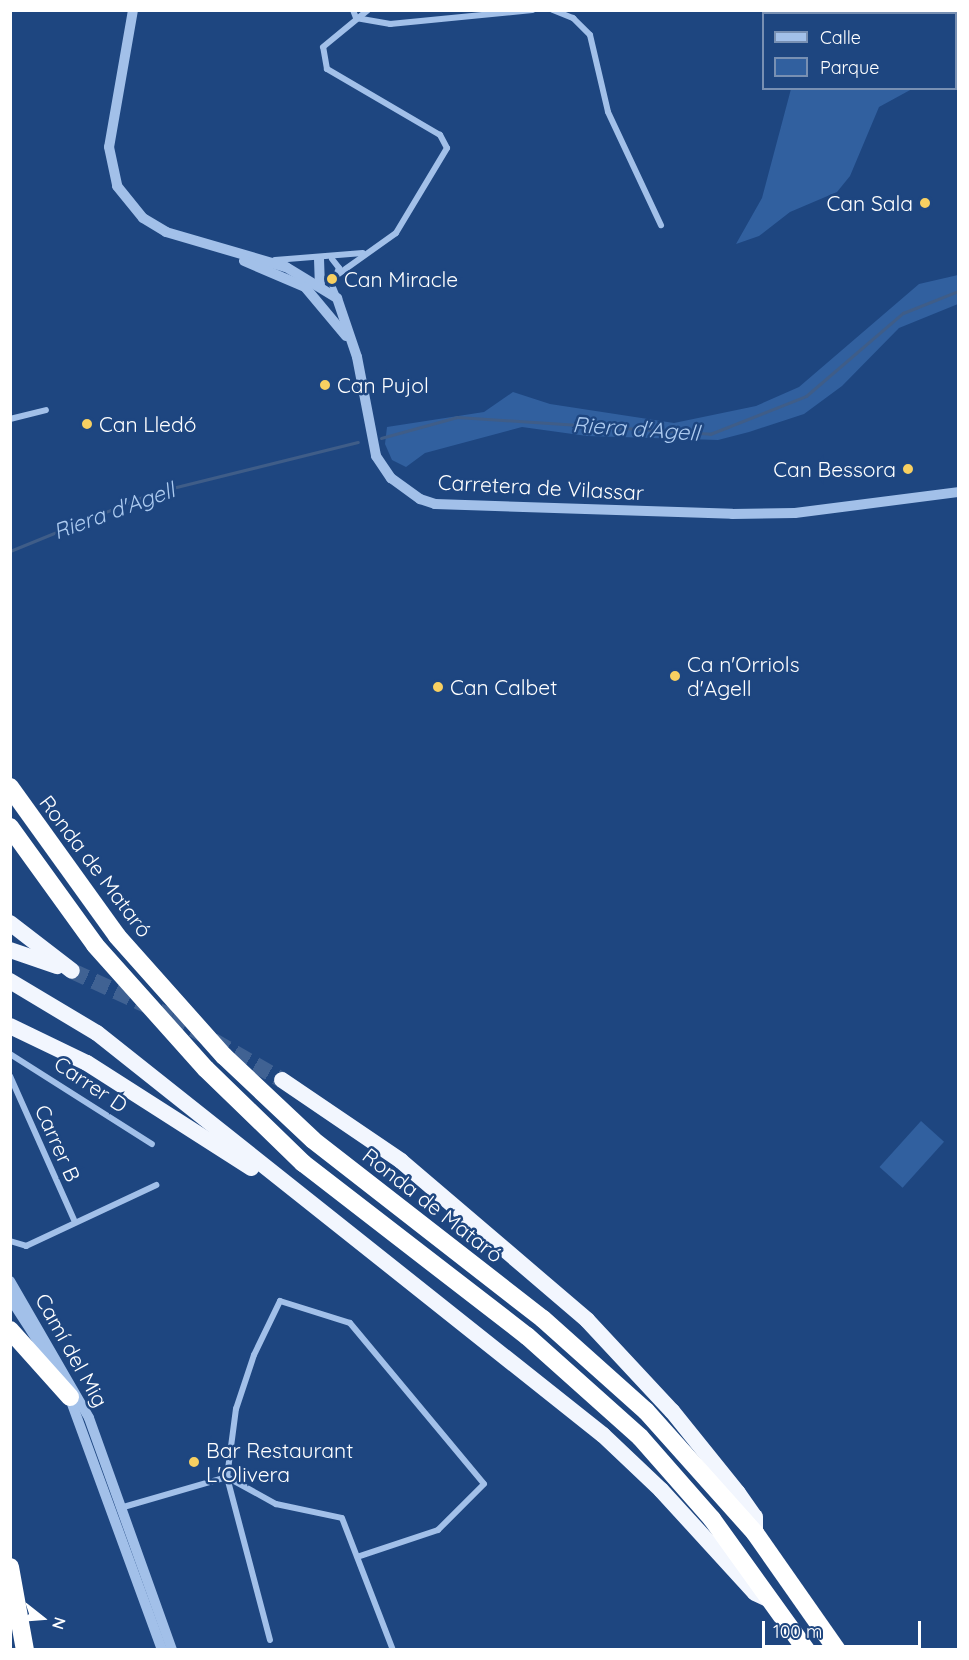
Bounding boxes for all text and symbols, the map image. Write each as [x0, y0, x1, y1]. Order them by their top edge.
legend [762, 12, 957, 90]
text: Calle [820, 26, 861, 49]
text: Parque [820, 56, 879, 79]
place label: Can Sala [827, 190, 913, 216]
marker: Can Sala [918, 196, 932, 210]
place label: Can Miracle [344, 266, 458, 292]
marker: Can Miracle [325, 272, 339, 286]
place label: Can Pujol [337, 372, 429, 398]
marker: Can Pujol [318, 378, 332, 392]
place label: Can Lledó [99, 411, 196, 437]
water label: Riera d'Agell [572, 411, 700, 447]
marker: Can Lledó [80, 417, 94, 431]
place label: Can Bessora [773, 456, 896, 482]
marker: Can Bessora [901, 462, 915, 476]
street label: Carretera de Vilassar [437, 469, 645, 505]
water label: Riera d'Agell [50, 477, 178, 545]
place label: Ca n'Orriols d'Agell [687, 651, 799, 701]
marker: Ca n'Orriols d'Agell [668, 669, 682, 683]
place label: Can Calbet [450, 674, 557, 700]
marker: Can Calbet [431, 680, 445, 694]
street label: Ronda de Mataró [34, 790, 158, 942]
street label: Carrer D [50, 1050, 132, 1118]
street label: Carrer B [30, 1101, 86, 1185]
street label: Ronda de Mataró [358, 1142, 508, 1268]
street label: Camí del Mig [30, 1289, 114, 1411]
place label: Bar Restaurant L'Olivera [206, 1437, 353, 1487]
marker: Bar Restaurant L'Olivera [187, 1455, 201, 1469]
north arrow [12, 1588, 72, 1648]
scale bar [765, 1609, 924, 1647]
text: N [48, 1615, 70, 1632]
text: 100 m [773, 1620, 822, 1643]

